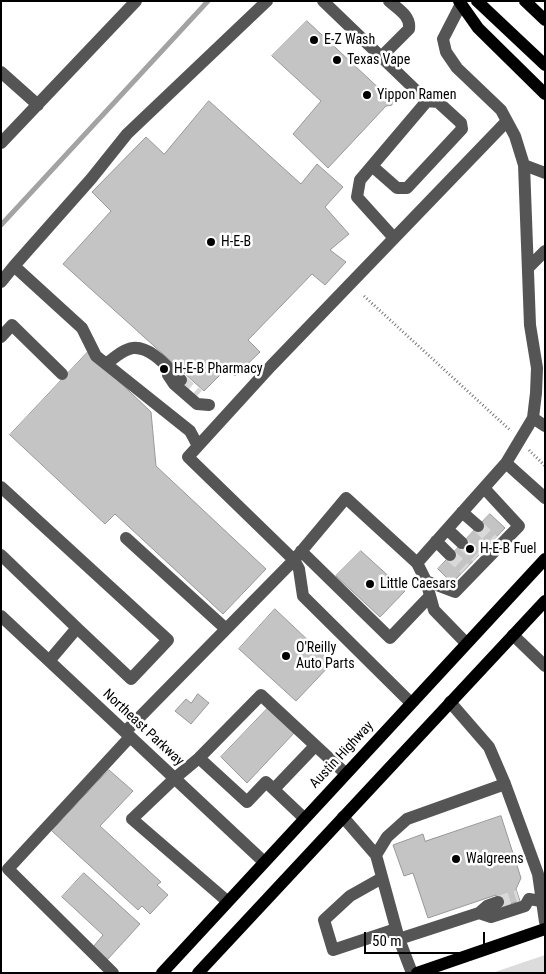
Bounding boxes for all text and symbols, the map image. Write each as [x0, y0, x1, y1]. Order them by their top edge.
place label: E-Z Wash [324, 32, 375, 48]
marker: E-Z Wash [308, 34, 320, 46]
place label: Texas Vape [347, 52, 410, 68]
marker: Texas Vape [331, 54, 343, 66]
place label: Yippon Ramen [377, 87, 456, 103]
marker: Yippon Ramen [361, 89, 373, 101]
place label: H-E-B [221, 234, 251, 250]
marker: H-E-B [205, 236, 217, 248]
place label: H-E-B Pharmacy [174, 361, 262, 377]
marker: H-E-B Pharmacy [158, 363, 170, 375]
place label: H-E-B Fuel [480, 541, 537, 557]
marker: H-E-B Fuel [464, 543, 476, 555]
place label: Little Caesars [380, 576, 456, 592]
marker: Little Caesars [364, 578, 376, 590]
place label: O'Reilly Auto Parts [296, 640, 355, 672]
marker: O'Reilly Auto Parts [280, 650, 292, 662]
street label: Northeast Parkway [99, 686, 187, 770]
street label: Austin Highway [307, 718, 377, 792]
place label: Walgreens [466, 851, 524, 867]
marker: Walgreens [450, 853, 462, 865]
scale bar [366, 922, 487, 954]
text: 50 m [372, 932, 402, 950]

